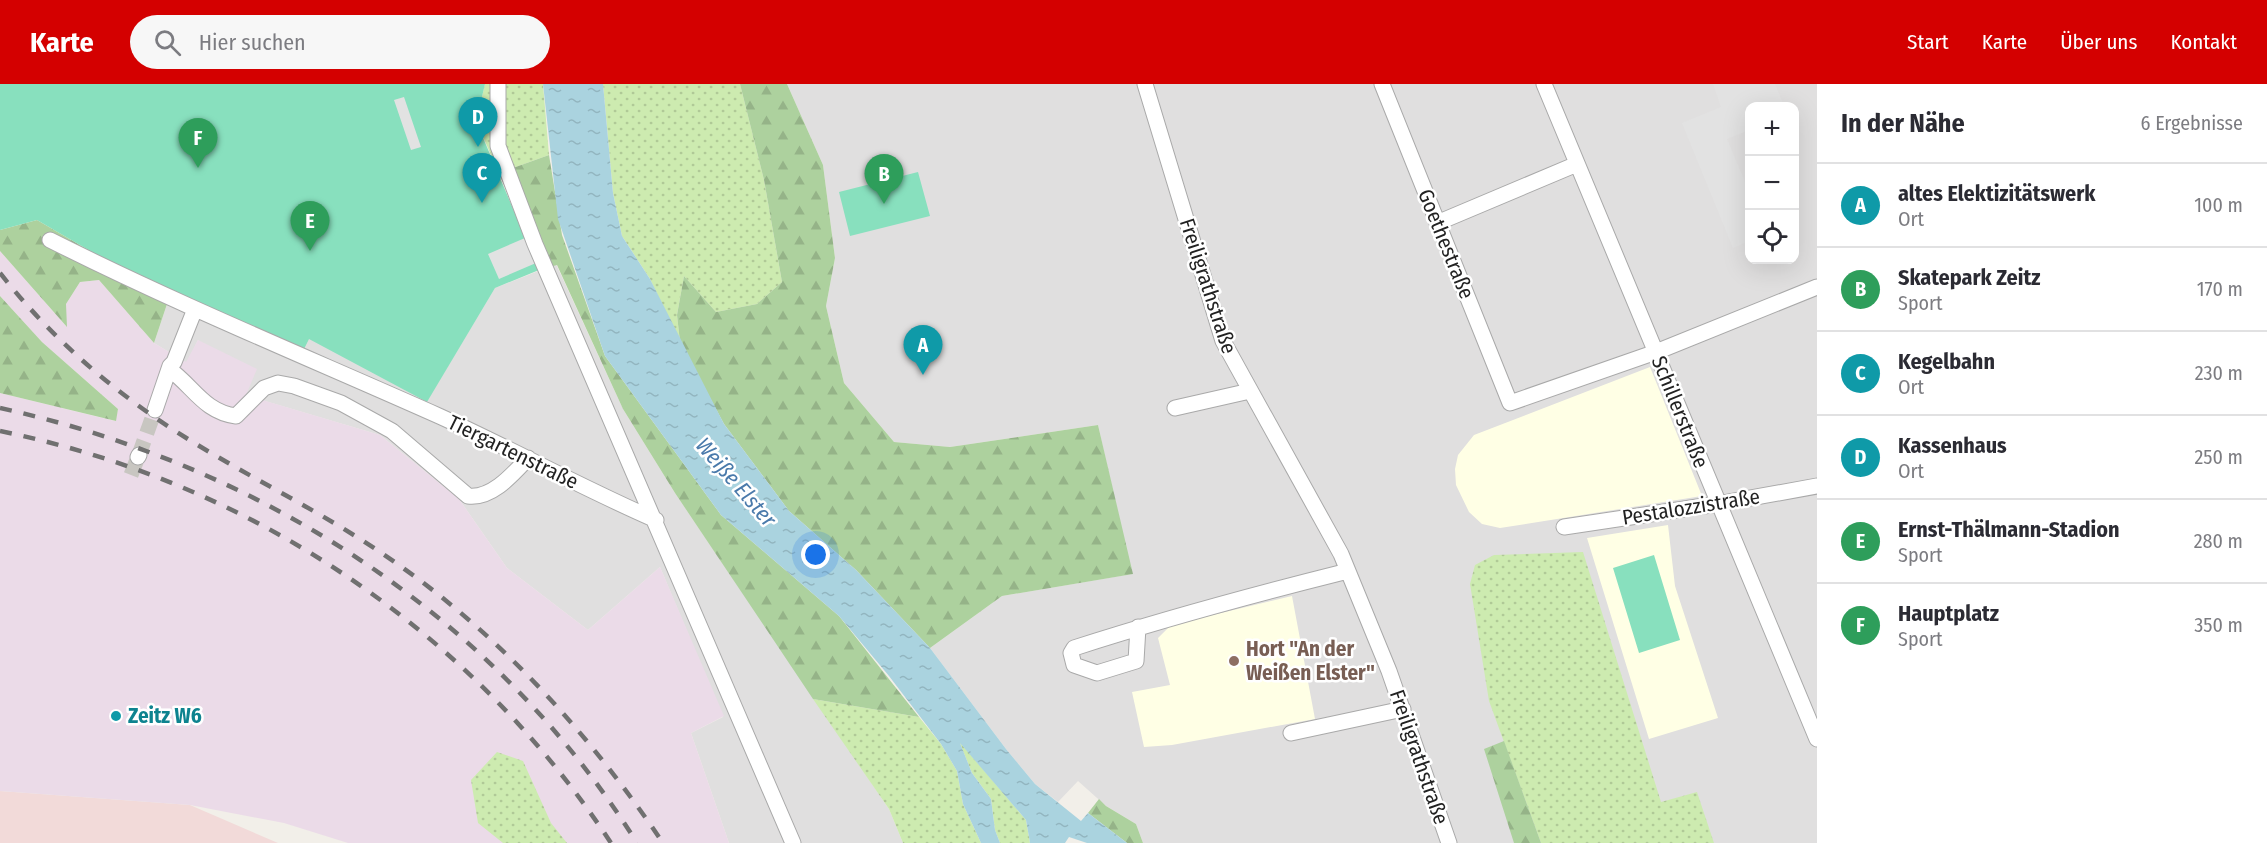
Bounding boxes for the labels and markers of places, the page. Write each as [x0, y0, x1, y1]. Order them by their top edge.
pin: D [458, 98, 498, 147]
pin: F [178, 118, 218, 168]
pin: C [462, 154, 502, 203]
pin: B [864, 154, 904, 204]
pin: E [290, 202, 330, 251]
pin: A [904, 326, 942, 375]
place label: Hort "An der Weißen Elster" [1246, 636, 1375, 686]
marker: Hort "An der Weißen Elster" [1227, 654, 1241, 668]
place label: Zeitz W6 [128, 703, 202, 729]
marker: Zeitz W6 [109, 709, 123, 723]

